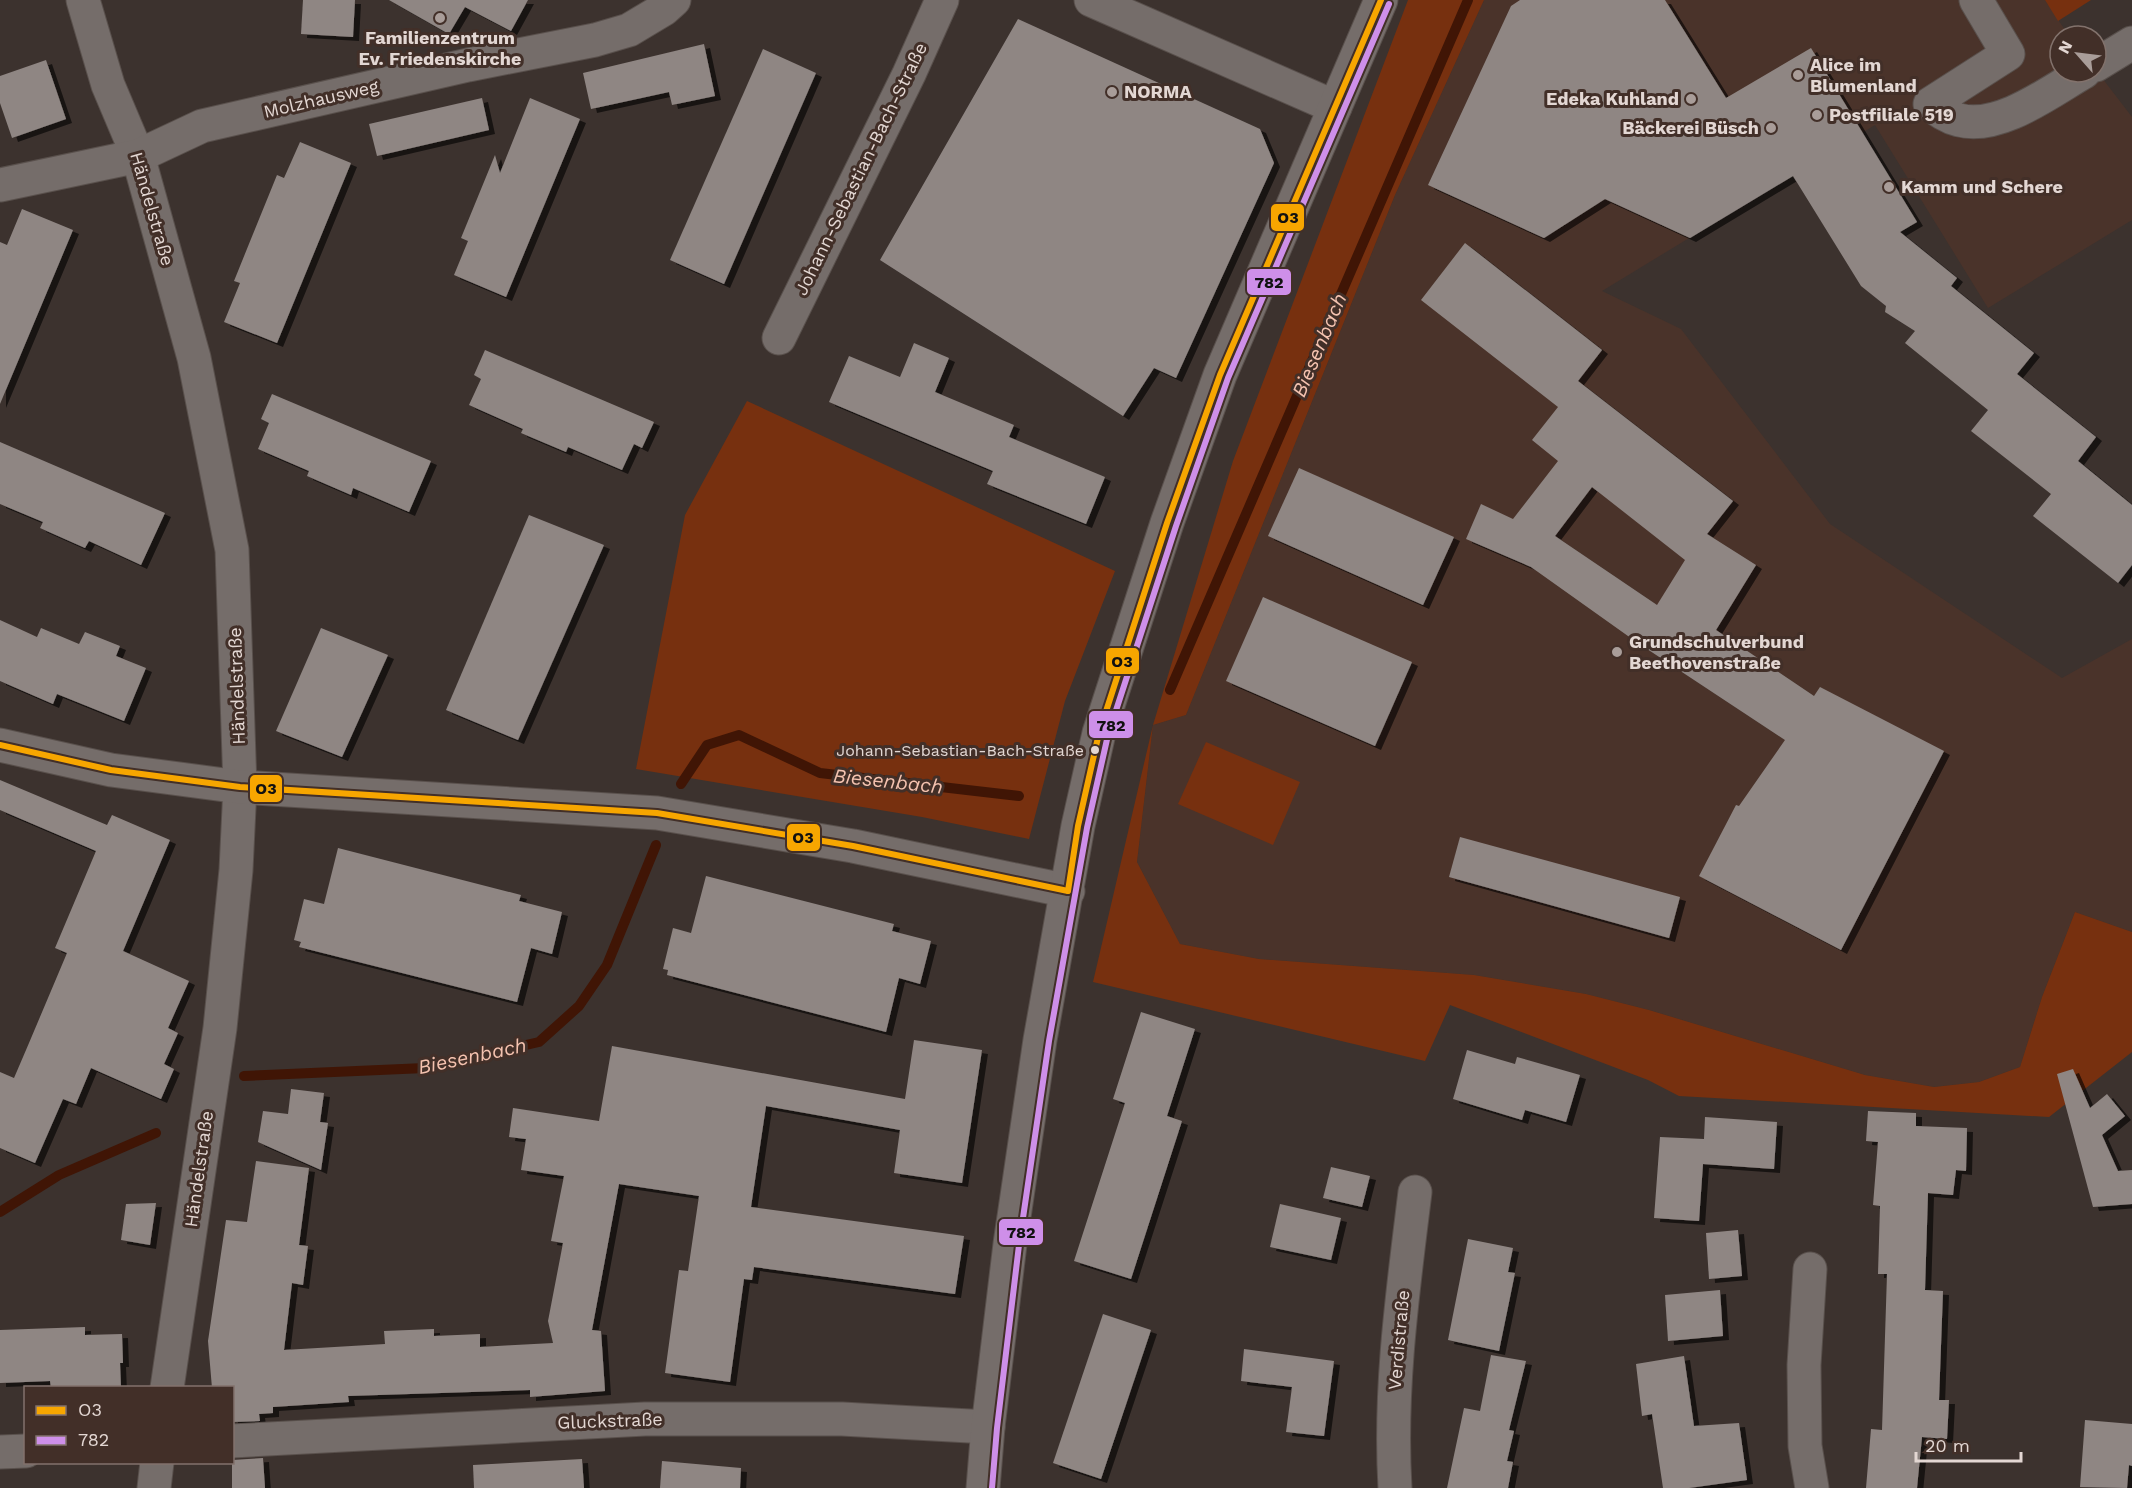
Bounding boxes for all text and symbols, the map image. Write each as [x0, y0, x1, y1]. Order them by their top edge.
marker: Familienzentrum Ev. Friedenskirche [433, 11, 447, 25]
north arrow [2048, 24, 2108, 84]
place label: Familienzentrum Ev. Friedenskirche [359, 27, 521, 69]
text: N [2054, 37, 2076, 57]
street label: Johann-Sebastian-Bach-Straße [790, 39, 931, 299]
place label: Alice im Blumenland [1810, 54, 1917, 96]
marker: Alice im Blumenland [1791, 68, 1805, 82]
street label: Molzhausweg [261, 75, 381, 122]
place label: NORMA [1124, 81, 1192, 102]
marker: NORMA [1105, 85, 1119, 99]
place label: Edeka Kuhland [1546, 88, 1679, 109]
marker: Edeka Kuhland [1684, 92, 1698, 106]
place label: Postfiliale 519 [1829, 104, 1954, 125]
marker: Postfiliale 519 [1810, 108, 1824, 122]
place label: Bäckerei Büsch [1622, 117, 1759, 138]
marker: Bäckerei Büsch [1764, 121, 1778, 135]
street label: Händelstraße [126, 150, 179, 268]
place label: Kamm und Schere [1901, 176, 2063, 197]
marker: Kamm und Schere [1882, 180, 1896, 194]
line badge: O3 [1270, 203, 1305, 232]
text: O3 [1277, 208, 1299, 227]
line badge: 782 [1246, 268, 1292, 296]
text: 782 [1255, 273, 1283, 292]
water label: Biesenbach [1286, 290, 1352, 400]
street label: Händelstraße [224, 627, 249, 745]
place label: Grundschulverbund Beethovenstraße [1629, 631, 1804, 673]
marker: Grundschulverbund Beethovenstraße [1610, 645, 1624, 659]
line badge: O3 [1105, 647, 1140, 675]
text: O3 [1111, 652, 1133, 671]
line badge: 782 [1088, 710, 1134, 739]
text: 782 [1097, 716, 1125, 735]
place label: Johann-Sebastian-Bach-Straße [836, 741, 1084, 760]
marker: Johann-Sebastian-Bach-Straße [1089, 744, 1101, 756]
water label: Biesenbach [832, 763, 944, 799]
line badge: O3 [249, 774, 283, 803]
text: O3 [255, 779, 277, 798]
line badge: O3 [786, 823, 821, 852]
text: O3 [792, 828, 814, 847]
water label: Biesenbach [416, 1033, 528, 1079]
street label: Händelstraße [180, 1109, 217, 1229]
line badge: 782 [998, 1218, 1044, 1246]
text: 782 [1007, 1223, 1035, 1242]
street label: Verdistraße [1384, 1289, 1413, 1391]
legend [24, 1386, 234, 1464]
text: O3 [78, 1399, 102, 1420]
street label: Gluckstraße [557, 1408, 663, 1433]
scale bar [1916, 1425, 2021, 1463]
text: 782 [78, 1429, 109, 1450]
text: 20 m [1925, 1435, 1970, 1456]

